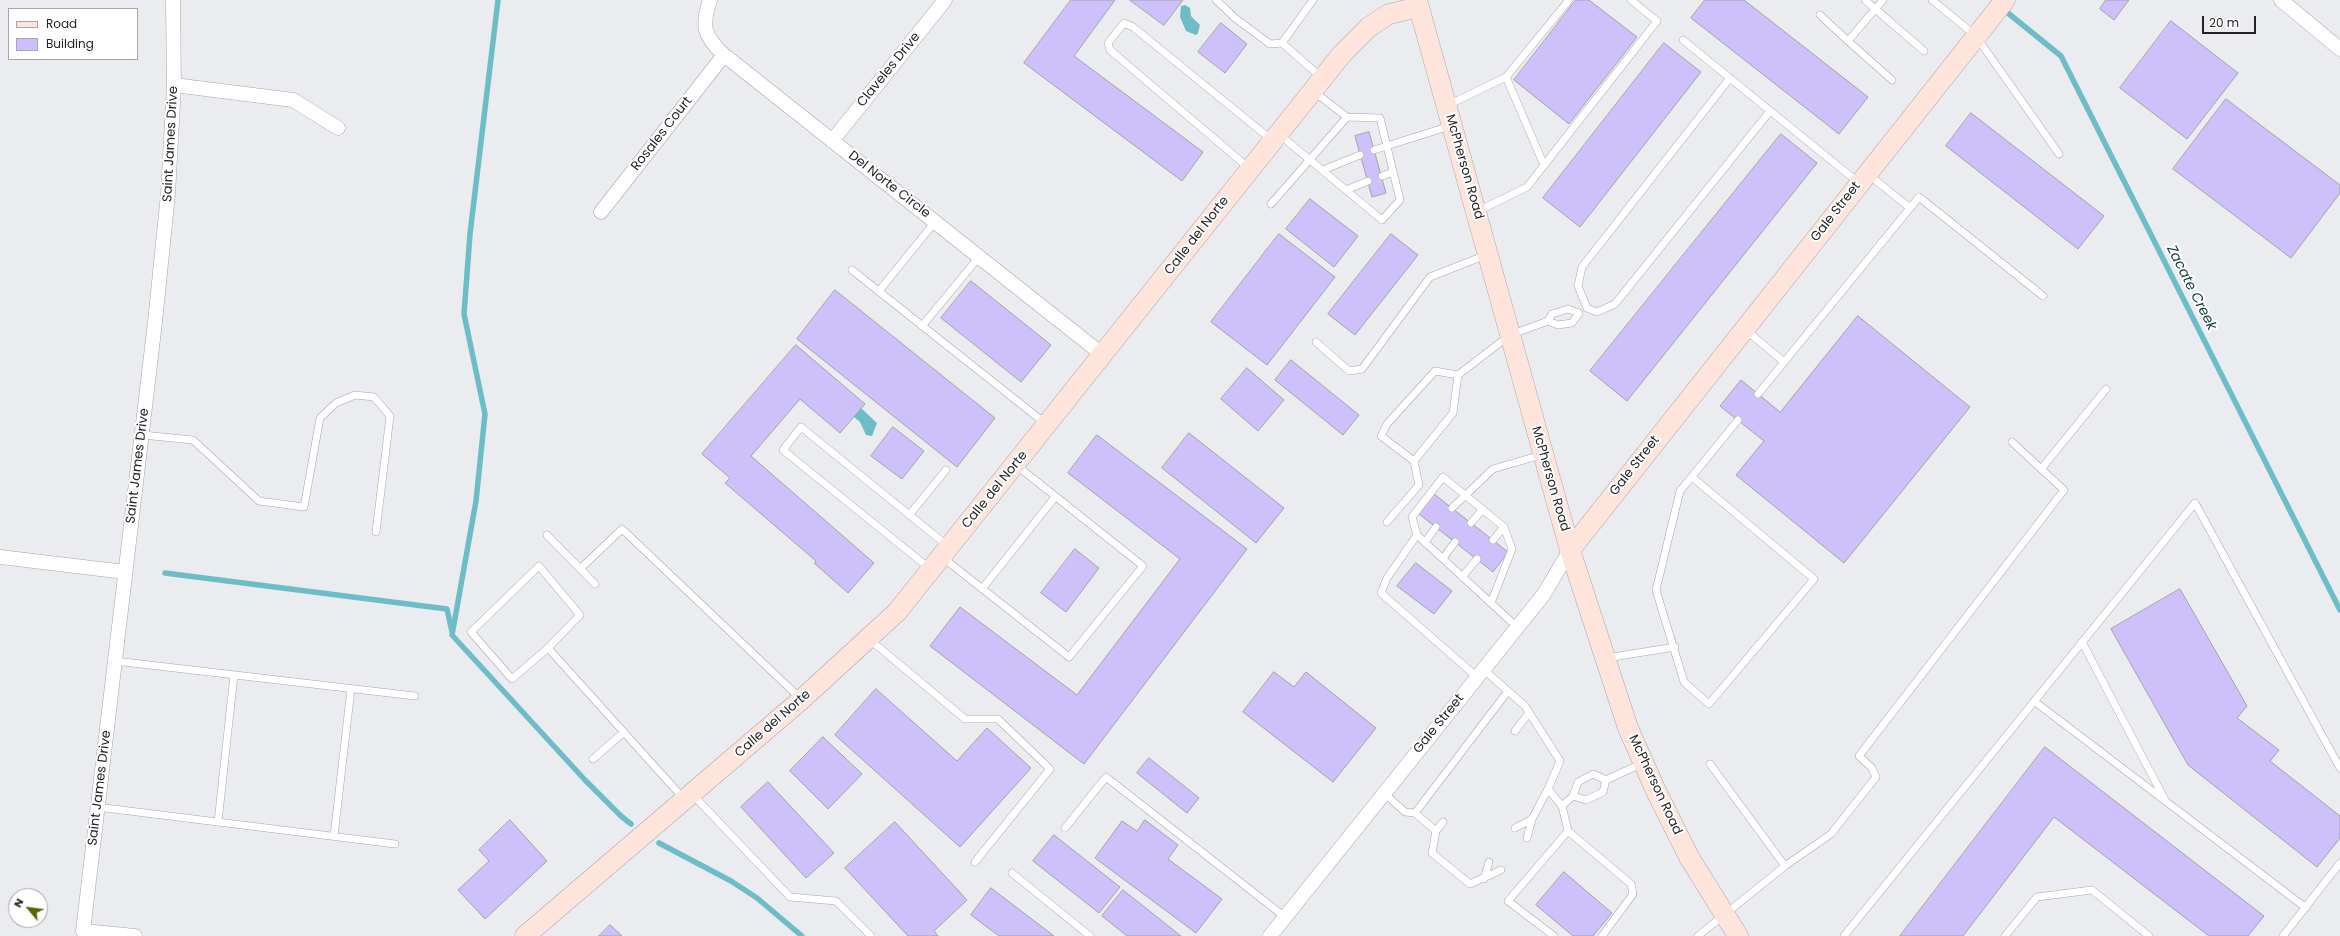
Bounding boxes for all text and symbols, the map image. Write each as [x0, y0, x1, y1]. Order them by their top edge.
legend [8, 8, 138, 60]
scale bar [2204, 8, 2258, 34]
text: 20 m [2209, 14, 2239, 31]
text: Road [46, 15, 77, 32]
street label: Claveles Drive [854, 30, 924, 110]
text: Building [46, 35, 94, 52]
street label: Saint James Drive [160, 86, 182, 202]
street label: Rosales Court [628, 94, 696, 174]
street label: McPherson Road [1442, 113, 1486, 221]
street label: Del Norte Circle [845, 148, 933, 222]
street label: Gale Street [1808, 179, 1864, 245]
street label: Calle del Norte [1161, 194, 1233, 278]
water label: Zacate Creek [2162, 243, 2220, 333]
street label: Saint James Drive [123, 407, 153, 525]
street label: McPherson Road [1528, 425, 1572, 533]
street label: Gale Street [1607, 433, 1663, 499]
street label: Calle del Norte [959, 448, 1031, 532]
street label: Calle del Norte [732, 687, 814, 761]
street label: Gale Street [1410, 691, 1468, 757]
street label: Saint James Drive [85, 729, 115, 847]
street label: McPherson Road [1625, 733, 1685, 837]
north arrow [8, 888, 48, 928]
text: N [9, 895, 27, 910]

